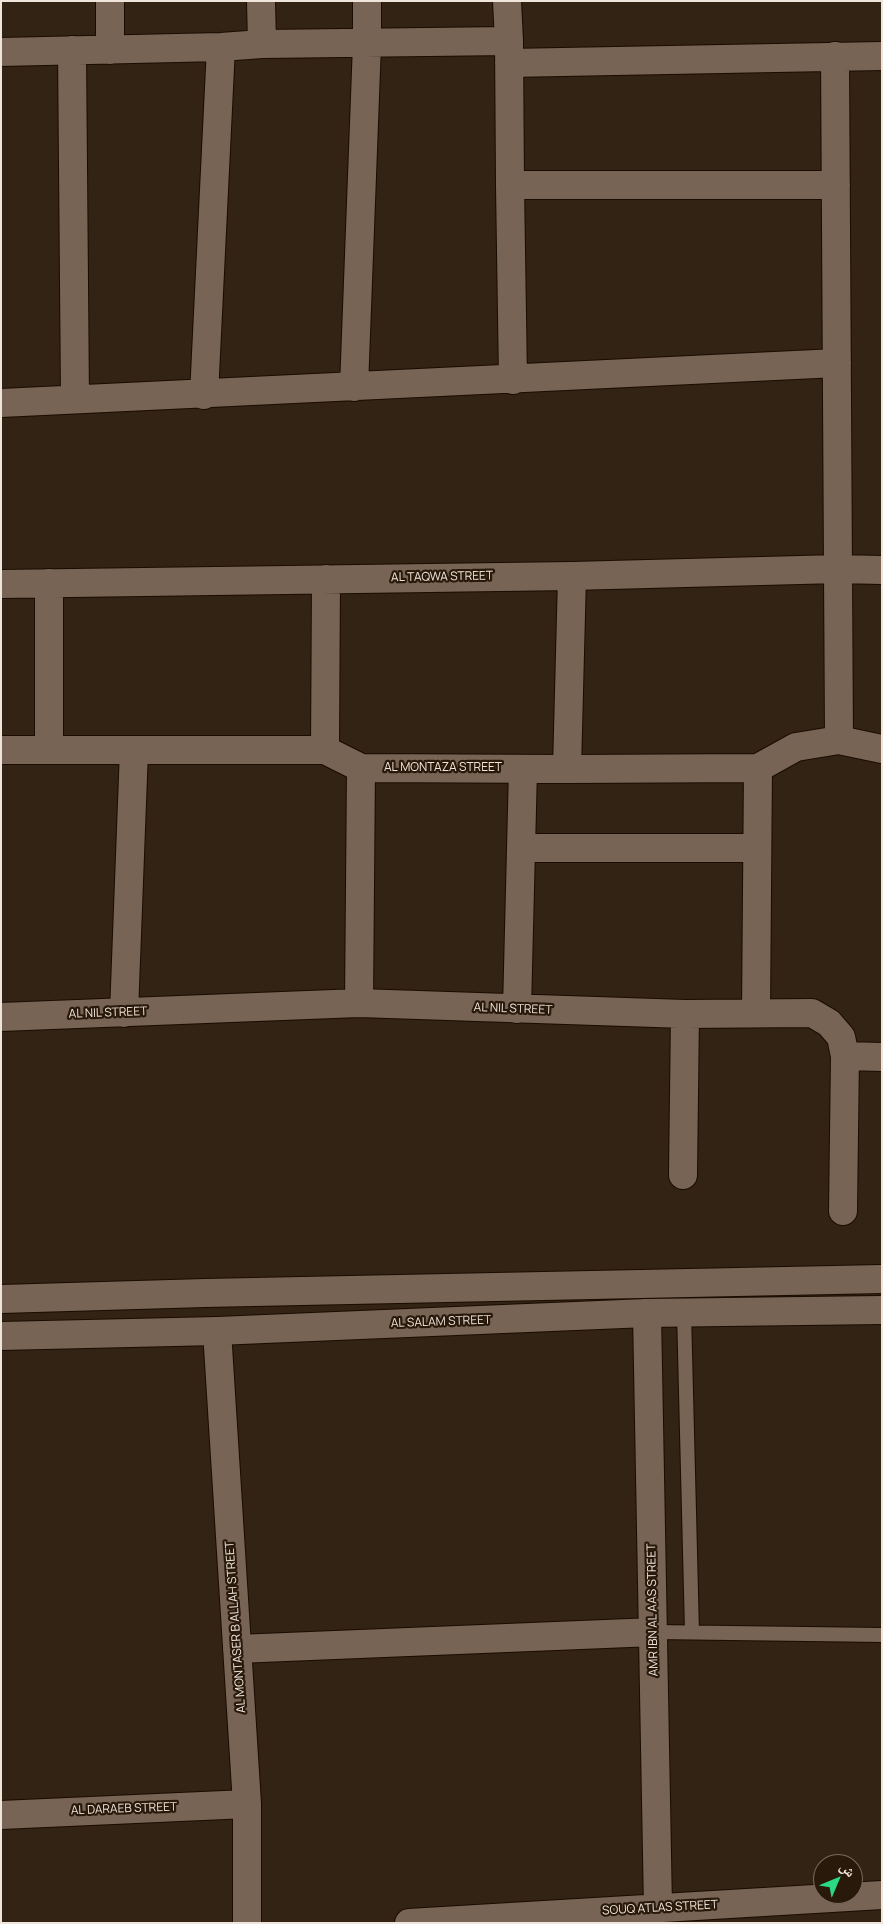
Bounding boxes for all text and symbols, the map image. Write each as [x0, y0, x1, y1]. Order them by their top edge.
street label: AL TAQWA STREET [391, 569, 493, 585]
street label: AL MONTAZA STREET [384, 761, 502, 775]
street label: AL NIL STREET [473, 1000, 553, 1018]
street label: AL NIL STREET [68, 1004, 148, 1022]
street label: AL SALAM STREET [391, 1313, 491, 1331]
street label: AL MONTASER B ALLAH STREET [223, 1541, 249, 1713]
street label: AMR IBN AL AAS STREET [645, 1544, 661, 1676]
street label: AL DARAEB STREET [71, 1800, 177, 1818]
north arrow [813, 1854, 863, 1904]
text: ش [836, 1857, 860, 1881]
street label: SOUQ ATLAS STREET [602, 1898, 718, 1918]

